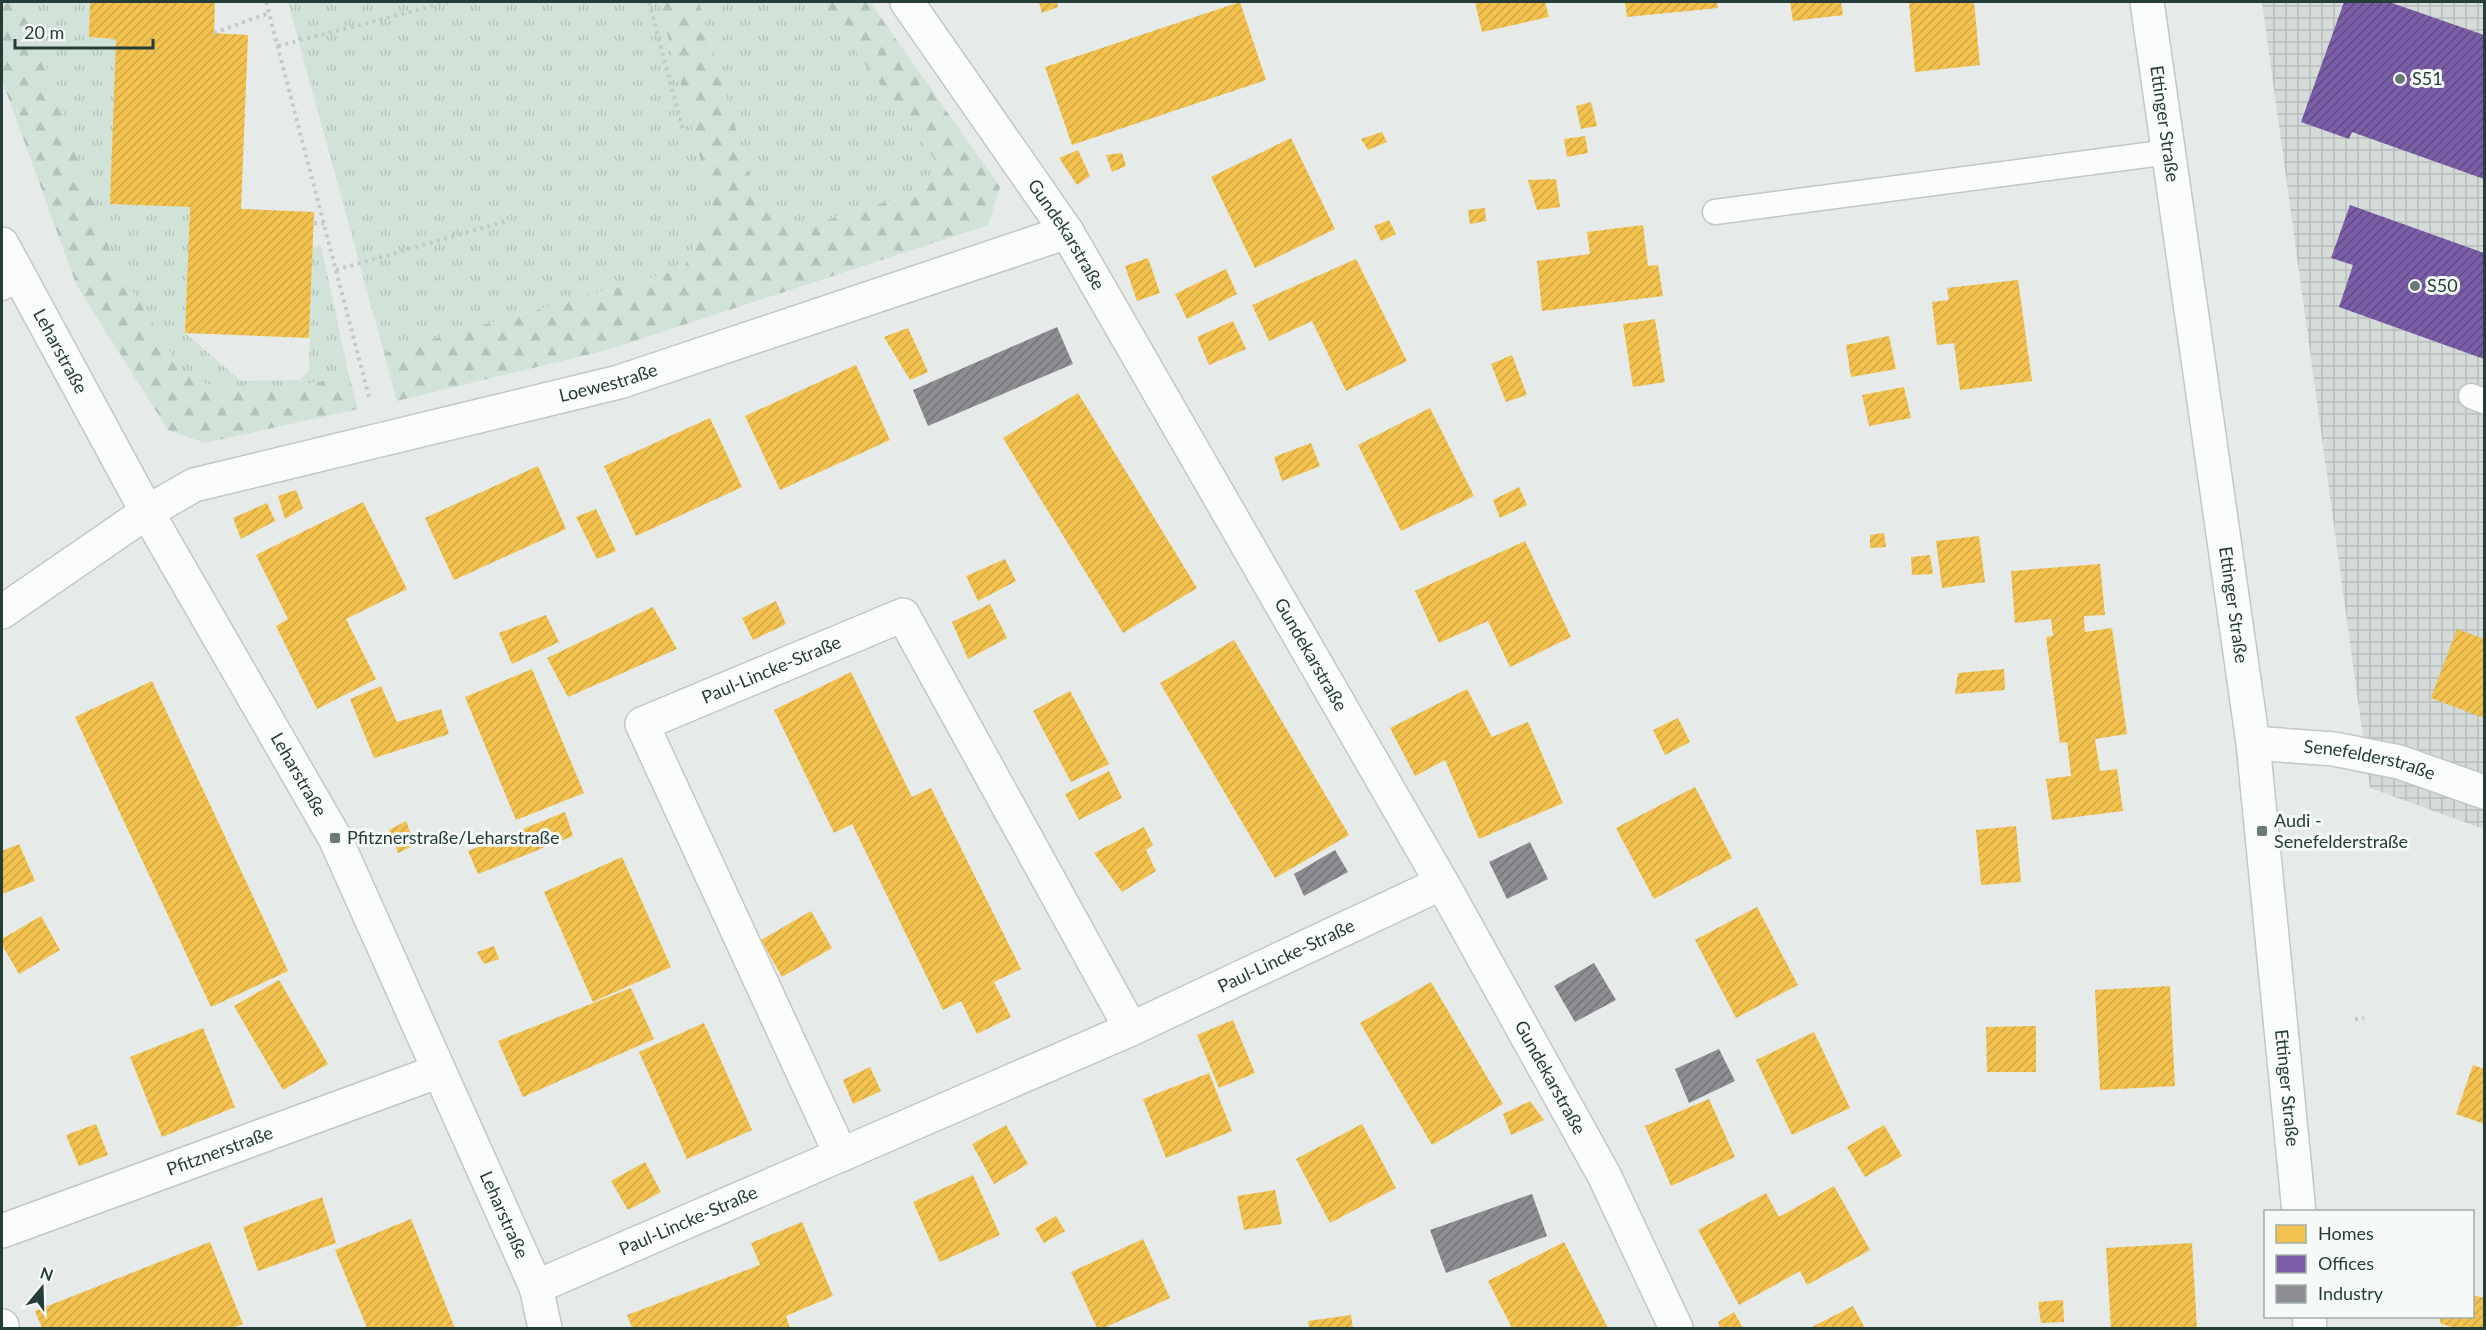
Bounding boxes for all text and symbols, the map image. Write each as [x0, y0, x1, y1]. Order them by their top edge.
scale bar [15, 12, 153, 50]
text: 20 m [24, 21, 64, 43]
street label: Ettinger Straße [2146, 64, 2185, 183]
place label: S51 [2412, 67, 2443, 89]
marker: S51 [2393, 72, 2407, 86]
street label: Gundekarstraße [1024, 175, 1110, 294]
place label: S50 [2427, 274, 2458, 296]
marker: S50 [2408, 279, 2422, 293]
street label: Leharstraße [29, 305, 93, 397]
street label: Loewestraße [557, 358, 660, 406]
street label: Ettinger Straße [2215, 545, 2253, 664]
street label: Gundekarstraße [1270, 594, 1353, 715]
street label: Paul-Lincke-Straße [698, 630, 844, 708]
street label: Leharstraße [267, 728, 332, 820]
street label: Senefelderstraße [2303, 735, 2438, 784]
place label: Audi - Senefelderstraße [2274, 809, 2408, 852]
marker: Audi - Senefelderstraße [2255, 824, 2269, 838]
place label: Pfitznerstraße/Leharstraße [347, 826, 560, 848]
marker: Pfitznerstraße/Leharstraße [328, 831, 342, 845]
street label: Paul-Lincke-Straße [1214, 914, 1358, 997]
street label: Gundekarstraße [1510, 1016, 1591, 1138]
street label: Ettinger Straße [2271, 1028, 2304, 1147]
street label: Pfitznerstraße [163, 1121, 276, 1180]
street label: Leharstraße [476, 1167, 534, 1262]
street label: Paul-Lincke-Straße [615, 1180, 760, 1260]
legend [2264, 1210, 2474, 1318]
text: Homes [2318, 1222, 2374, 1244]
text: Offices [2318, 1252, 2374, 1274]
north arrow [12, 1258, 72, 1318]
text: N [38, 1262, 56, 1284]
text: Industry [2318, 1282, 2384, 1304]

